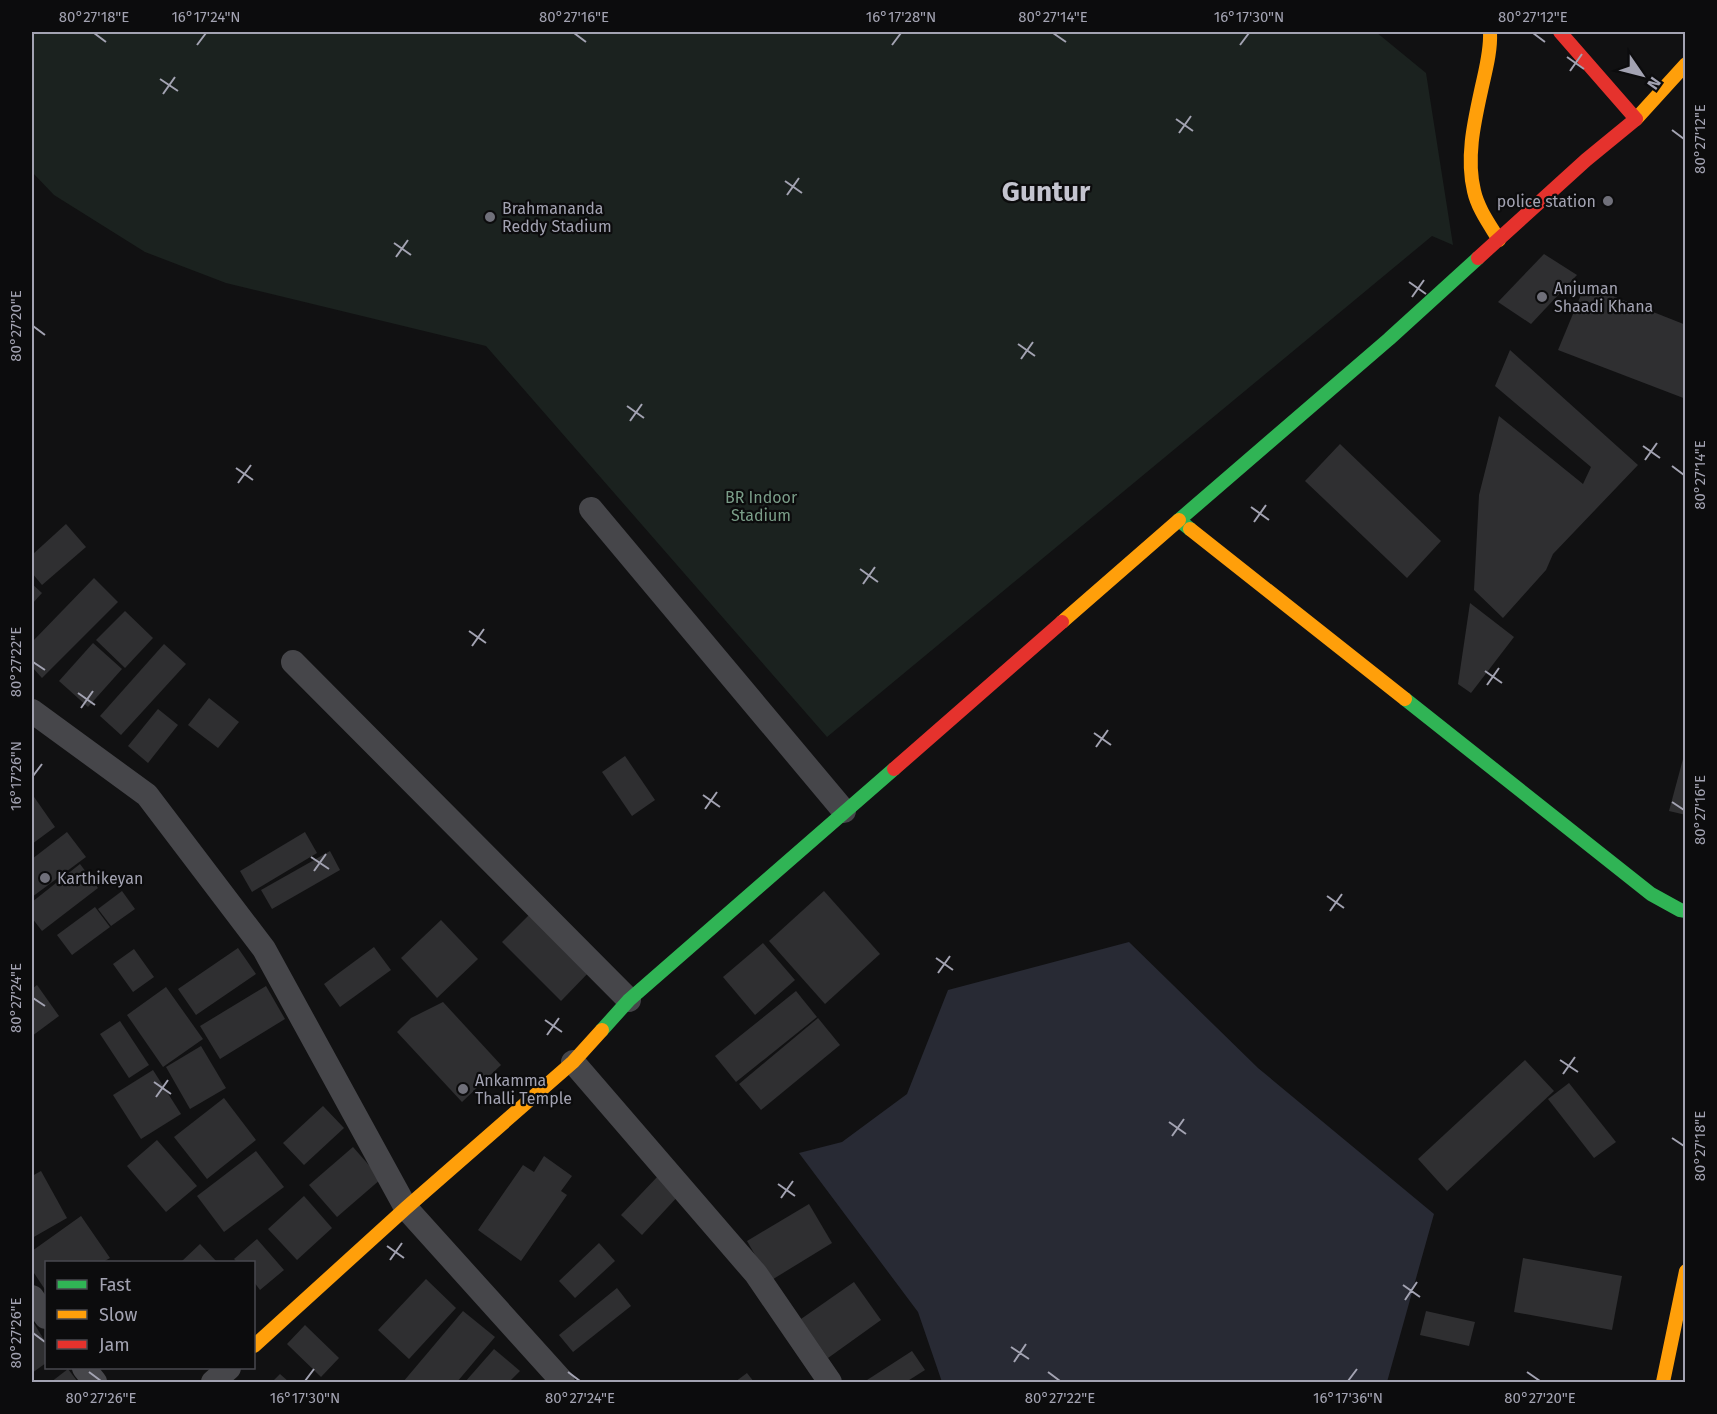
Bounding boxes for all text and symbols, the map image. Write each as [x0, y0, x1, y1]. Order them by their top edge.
text: 80°27'18"E [59, 8, 129, 26]
text: 16°17'24"N [171, 8, 241, 26]
text: 80°27'16"E [539, 8, 609, 26]
text: 16°17'28"N [866, 8, 936, 26]
text: 80°27'14"E [1018, 8, 1088, 26]
text: 16°17'30"N [1214, 8, 1284, 26]
text: 80°27'12"E [1498, 8, 1568, 26]
north arrow [1612, 45, 1672, 105]
text: N [1643, 74, 1665, 93]
text: 80°27'12"E [1691, 104, 1709, 174]
district label: Guntur [1002, 175, 1091, 208]
place label: police station [1497, 192, 1596, 211]
marker: police station [1601, 194, 1615, 208]
place label: Brahmananda Reddy Stadium [502, 199, 612, 236]
marker: Brahmananda Reddy Stadium [483, 210, 497, 224]
place label: Anjuman Shaadi Khana [1554, 279, 1653, 316]
text: 80°27'20"E [7, 290, 25, 362]
marker: Anjuman Shaadi Khana [1535, 290, 1549, 304]
text: 80°27'14"E [1691, 440, 1709, 510]
park label: BR Indoor Stadium [725, 488, 798, 525]
text: 80°27'22"E [7, 627, 25, 697]
text: 16°17'26"N [7, 741, 25, 811]
text: 80°27'16"E [1691, 775, 1709, 845]
place label: Karthikeyan [57, 869, 143, 888]
marker: Karthikeyan [38, 871, 52, 885]
text: 80°27'24"E [7, 963, 25, 1033]
place label: Ankamma Thalli Temple [475, 1071, 572, 1108]
marker: Ankamma Thalli Temple [456, 1082, 470, 1096]
text: 80°27'18"E [1691, 1111, 1709, 1181]
legend [45, 1261, 255, 1369]
text: Fast [99, 1274, 132, 1296]
text: 80°27'26"E [7, 1298, 25, 1368]
text: Slow [99, 1304, 138, 1326]
text: Jam [99, 1334, 130, 1356]
text: 80°27'26"E [66, 1389, 136, 1407]
text: 16°17'30"N [270, 1389, 340, 1407]
text: 80°27'24"E [545, 1389, 615, 1407]
text: 80°27'22"E [1025, 1389, 1095, 1407]
text: 16°17'36"N [1313, 1389, 1383, 1407]
text: 80°27'20"E [1504, 1389, 1576, 1407]

